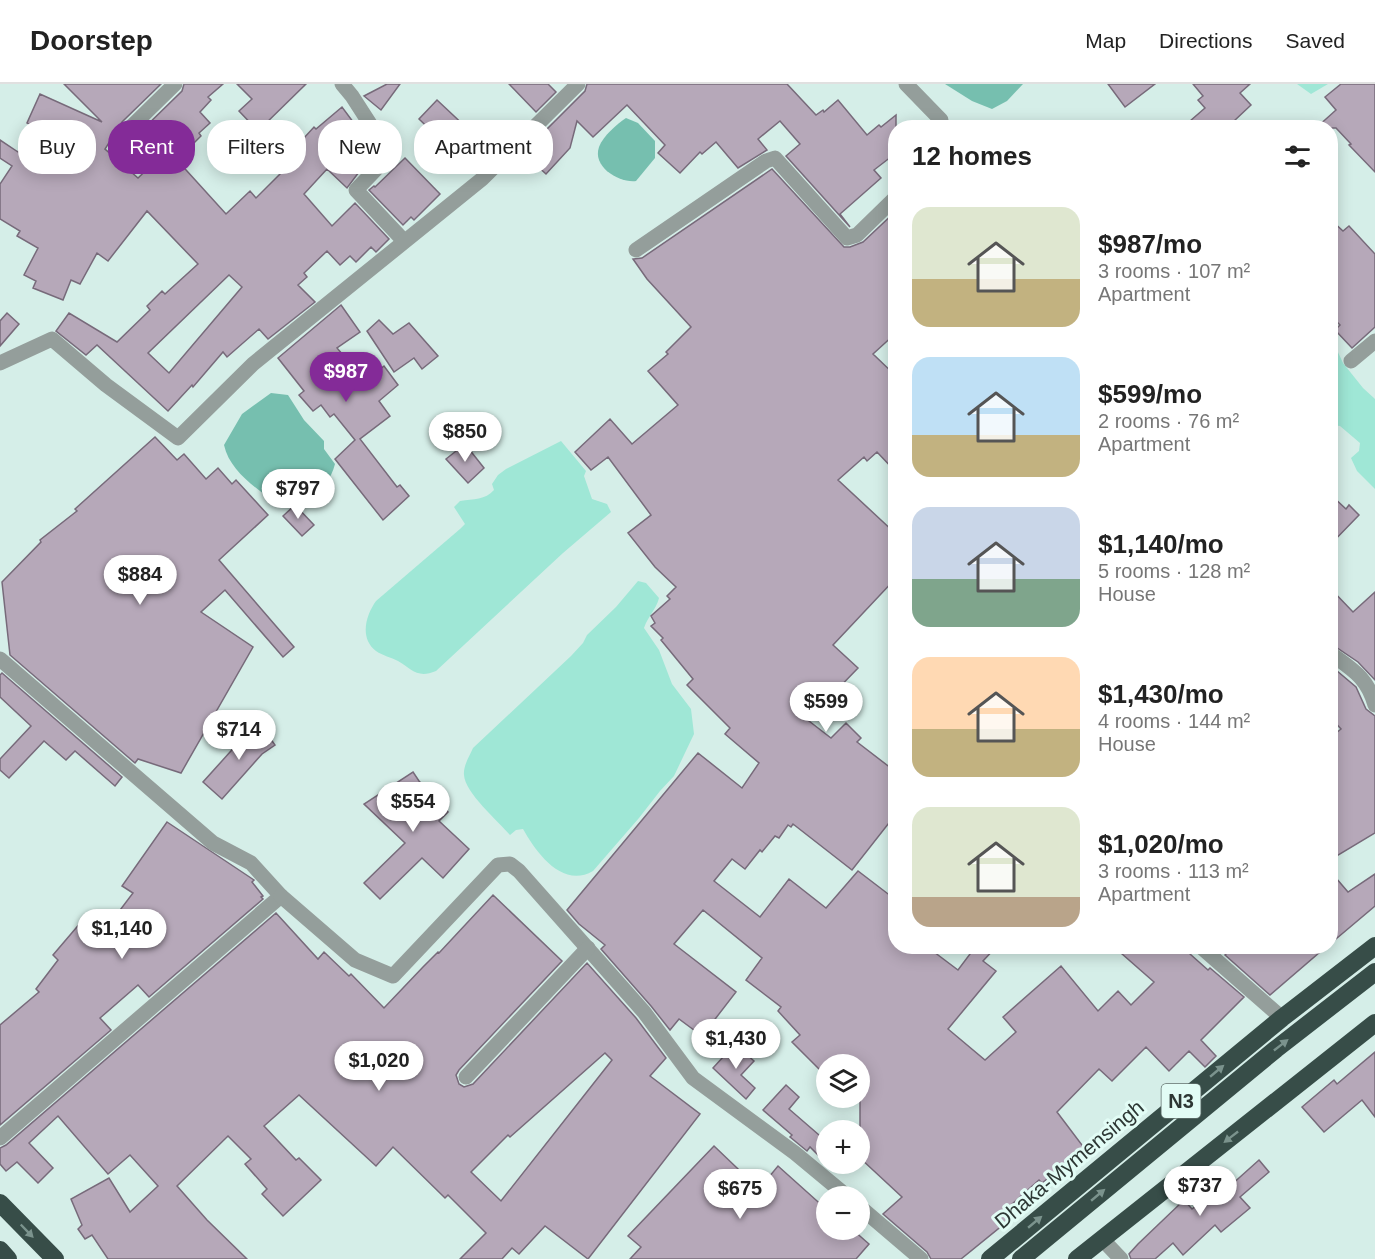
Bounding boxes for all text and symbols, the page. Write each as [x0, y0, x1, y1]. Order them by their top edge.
text: Doorstep [30, 25, 153, 56]
text: Map [1085, 29, 1126, 52]
text: Directions [1159, 29, 1252, 52]
text: Saved [1285, 29, 1345, 52]
chip: Buy [18, 120, 96, 174]
chip: Rent [108, 120, 195, 174]
chip: Filters [207, 120, 306, 174]
chip: New [318, 120, 402, 174]
chip: Apartment [414, 120, 553, 174]
icon: filters [1281, 140, 1314, 173]
text: 12 homes [912, 141, 1032, 171]
text: $987/mo [1098, 229, 1202, 259]
icon: home [960, 231, 1032, 303]
text: 3 rooms · 107 m² [1098, 260, 1250, 282]
text: Apartment [1098, 283, 1190, 305]
pin: $987 [310, 352, 382, 403]
text: $987 [324, 360, 368, 382]
text: $599/mo [1098, 379, 1202, 409]
icon: home [960, 381, 1032, 453]
text: 2 rooms · 76 m² [1098, 410, 1239, 432]
pin: $850 [429, 412, 501, 463]
text: $850 [443, 420, 487, 442]
text: Apartment [1098, 433, 1190, 455]
pin: $797 [262, 469, 334, 520]
text: $797 [276, 477, 320, 499]
text: $1,140/mo [1098, 529, 1224, 559]
icon: home [960, 531, 1032, 603]
pin: $884 [104, 555, 176, 606]
text: 5 rooms · 128 m² [1098, 560, 1250, 582]
text: $884 [118, 563, 162, 585]
text: House [1098, 583, 1156, 605]
text: $1,430/mo [1098, 679, 1224, 709]
icon: home [960, 681, 1032, 753]
pin: $599 [790, 682, 862, 733]
text: $599 [804, 690, 848, 712]
pin: $714 [203, 710, 275, 761]
text: 4 rooms · 144 m² [1098, 710, 1250, 732]
text: $714 [217, 718, 261, 740]
text: House [1098, 733, 1156, 755]
pin: $554 [377, 782, 449, 833]
text: $554 [391, 790, 435, 812]
text: $1,020/mo [1098, 829, 1224, 859]
icon: home [960, 831, 1032, 903]
text: 3 rooms · 113 m² [1098, 860, 1249, 882]
text: Apartment [1098, 883, 1190, 905]
pin: $1,140 [73, 909, 171, 960]
text: $1,140 [91, 917, 153, 939]
pin: $1,430 [687, 1019, 785, 1070]
text: $1,430 [705, 1027, 767, 1049]
one-way arrow [1274, 1039, 1289, 1051]
pin: $1,020 [330, 1041, 428, 1092]
text: $1,020 [348, 1049, 410, 1071]
map controls [816, 1054, 870, 1240]
button: layers [816, 1054, 870, 1108]
one-way arrow [1209, 1064, 1225, 1077]
road number: N3 [1162, 1084, 1200, 1118]
street label: Dhaka-Mymensingh [990, 1095, 1148, 1233]
button: + [816, 1120, 870, 1174]
one-way arrow [1223, 1131, 1238, 1143]
pin: $737 [1164, 1166, 1236, 1217]
pin: $675 [704, 1169, 776, 1220]
text: $737 [1178, 1174, 1222, 1196]
text: $675 [718, 1177, 762, 1199]
button: − [816, 1186, 870, 1240]
one-way arrow [1090, 1189, 1105, 1202]
one-way arrow [1027, 1215, 1043, 1228]
one-way arrow [20, 1224, 34, 1238]

